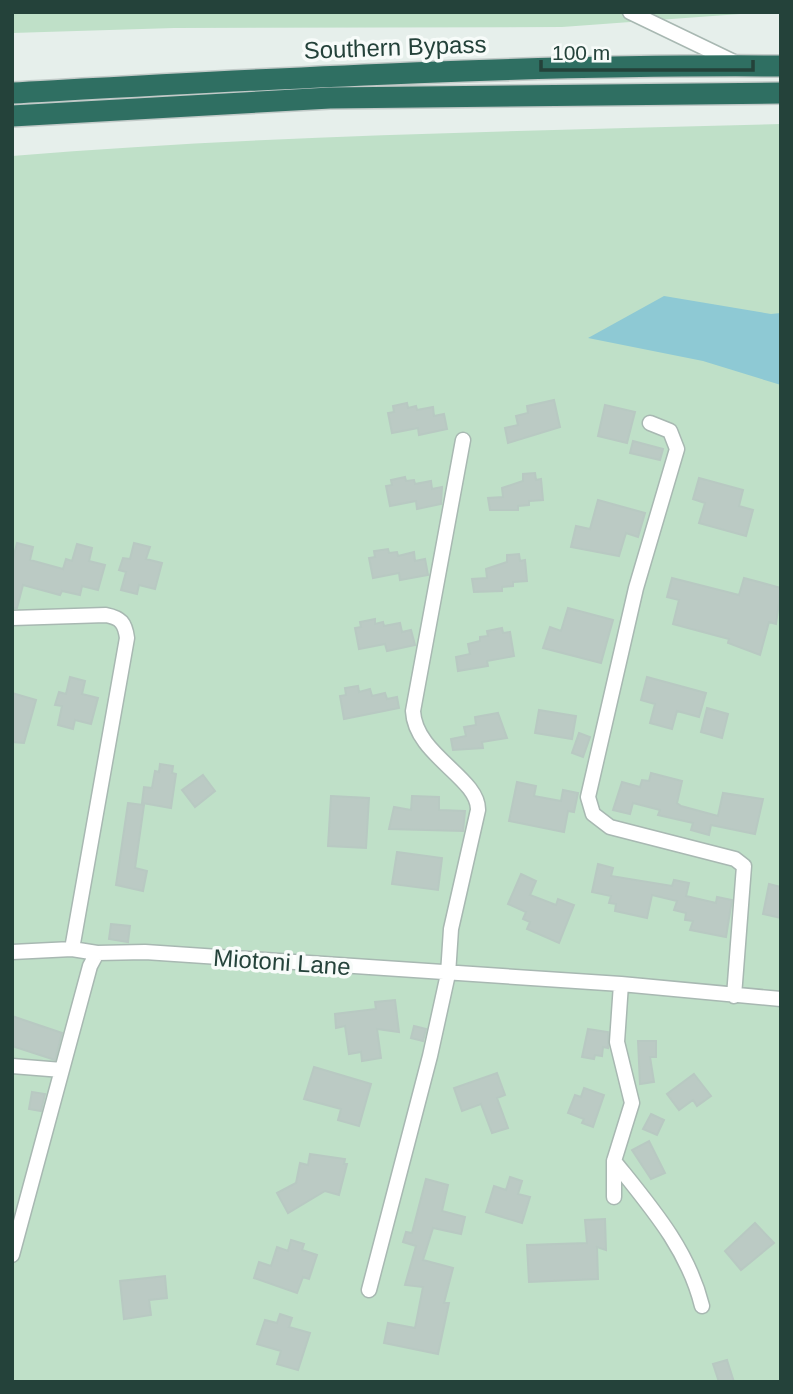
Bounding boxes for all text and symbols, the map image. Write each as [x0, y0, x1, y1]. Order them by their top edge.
scale bar [541, 28, 753, 72]
street label: Southern Bypass [303, 30, 487, 64]
text: 100 m [552, 41, 610, 64]
street label: Miotoni Lane [213, 944, 351, 980]

